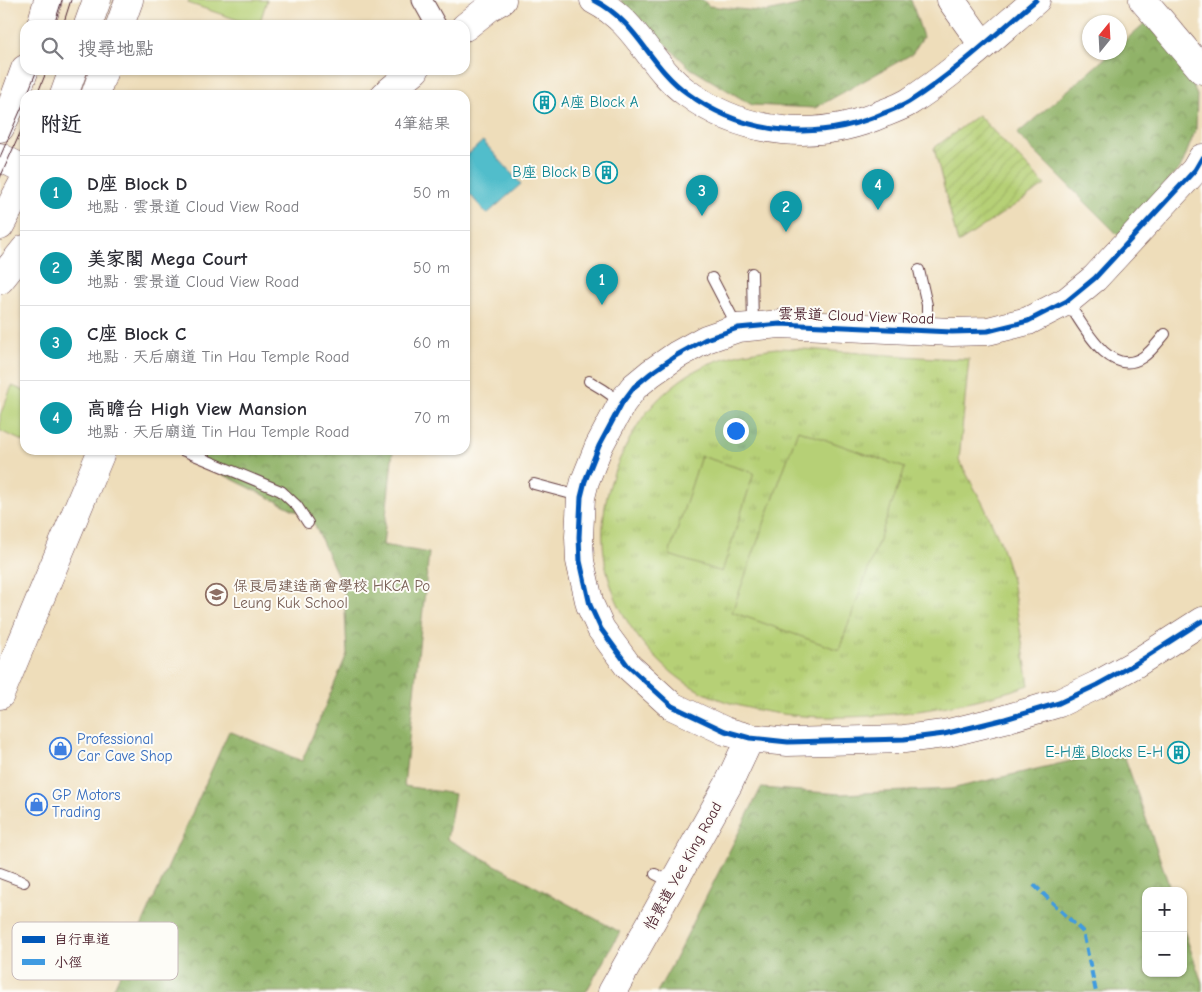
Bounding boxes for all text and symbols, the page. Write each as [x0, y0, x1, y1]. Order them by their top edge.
north arrow [1082, 15, 1127, 60]
search box [20, 20, 470, 75]
icon: search [38, 34, 66, 62]
text: 搜尋地點 [78, 38, 154, 60]
building icon: A座 Block A [533, 90, 557, 114]
place label: A座 Block A [561, 93, 639, 111]
text: 附近 [40, 112, 82, 136]
text: 4筆結果 [394, 115, 450, 133]
building icon: B座 Block B [595, 160, 619, 184]
place label: B座 Block B [512, 163, 591, 181]
pin: 4 [862, 169, 894, 210]
text: D座 Block D [87, 173, 187, 195]
pin: 3 [686, 175, 718, 216]
text: 1 [53, 184, 59, 202]
text: 50 m [413, 184, 450, 202]
pin: 2 [770, 191, 802, 232]
text: 地點 · 雲景道 Cloud View Road [87, 198, 299, 216]
text: 美家閣 Mega Court [87, 248, 247, 270]
text: 2 [52, 259, 60, 277]
text: 50 m [413, 259, 450, 277]
pin: 1 [586, 264, 618, 305]
text: 地點 · 雲景道 Cloud View Road [87, 273, 299, 291]
street label: 雲景道 Cloud View Road [778, 304, 934, 328]
text: C座 Block C [87, 323, 186, 345]
text: 3 [52, 334, 60, 352]
text: 60 m [413, 334, 450, 352]
text: 地點 · 天后廟道 Tin Hau Temple Road [87, 348, 350, 366]
text: 高瞻台 High View Mansion [87, 398, 307, 420]
text: 4 [52, 409, 60, 427]
text: 70 m [414, 409, 450, 427]
your location [723, 418, 749, 444]
text: 地點 · 天后廟道 Tin Hau Temple Road [87, 423, 350, 441]
place label: 保良局建造商會學校 HKCA Po Leung Kuk School [233, 577, 430, 612]
school or university icon: 保良局建造商會學校 HKCA Po Leung Kuk School [205, 583, 229, 607]
place label: Professional Car Cave Shop [77, 730, 173, 765]
shop icon: Professional Car Cave Shop [49, 736, 73, 760]
building icon: E-H座 Blocks E-H [1167, 740, 1191, 764]
place label: E-H座 Blocks E-H [1045, 743, 1163, 761]
place label: GP Motors Trading [52, 786, 121, 821]
shop icon: GP Motors Trading [24, 792, 48, 816]
street label: 怡景道 Yee King Road [640, 799, 726, 933]
map controls [1142, 887, 1187, 977]
button: + [1142, 887, 1187, 932]
legend [12, 922, 178, 980]
text: 自行車道 [54, 931, 110, 948]
button: − [1142, 932, 1187, 977]
text: 小徑 [54, 954, 82, 971]

